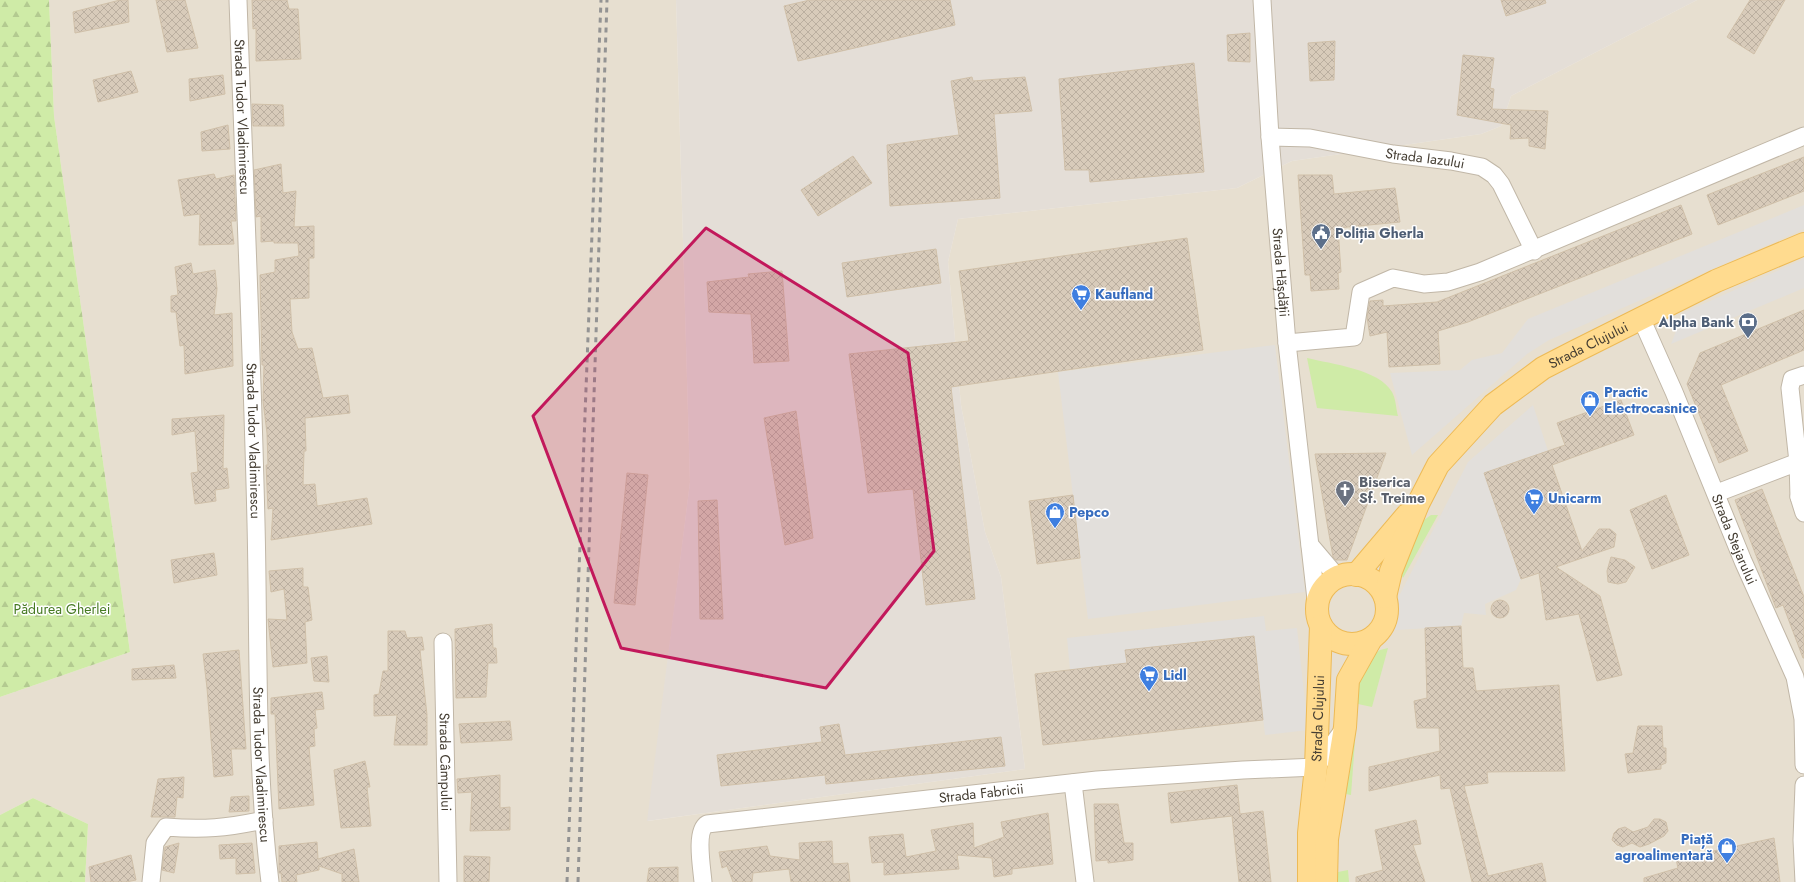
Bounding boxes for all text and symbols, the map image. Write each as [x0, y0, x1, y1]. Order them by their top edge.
street label: Strada Tudor Vladimirescu [229, 39, 255, 195]
street label: Strada Iazului [1384, 143, 1466, 173]
public building icon: Poliția Gherla [1310, 222, 1332, 250]
place label: Poliția Gherla [1335, 223, 1424, 244]
street label: Strada Hășdății [1268, 227, 1295, 318]
supermarket icon: Kaufland [1070, 283, 1092, 311]
place label: Kaufland [1095, 284, 1153, 304]
bank icon: Alpha Bank [1737, 311, 1759, 339]
place label: Alpha Bank [1658, 312, 1734, 332]
street label: Strada Clujului [1545, 317, 1631, 374]
street label: Strada Tudor Vladimirescu [241, 362, 266, 519]
place label: Practic Electrocasnice [1604, 382, 1697, 418]
shop icon: Practic Electrocasnice [1579, 389, 1601, 417]
place label: Biserica Sf. Treime [1359, 472, 1425, 508]
church icon: Biserica Sf. Treime [1334, 479, 1356, 507]
supermarket icon: Unicarm [1523, 487, 1545, 515]
place label: Unicarm [1548, 488, 1601, 508]
street label: Strada Stejarului [1707, 491, 1762, 588]
shop icon: Pepco [1044, 501, 1066, 529]
place label: Pepco [1069, 502, 1109, 522]
park label: Pădurea Gherlei [14, 599, 110, 619]
supermarket icon: Lidl [1138, 664, 1160, 692]
place label: Lidl [1163, 665, 1187, 685]
street label: Strada Clujului [1306, 675, 1329, 762]
street label: Strada Tudor Vladimirescu [248, 687, 276, 843]
street label: Strada Câmpului [434, 713, 457, 811]
street label: Strada Fabricii [938, 778, 1025, 808]
place label: Piață agroalimentară [1615, 829, 1713, 865]
shop icon: Piață agroalimentară [1716, 836, 1738, 864]

